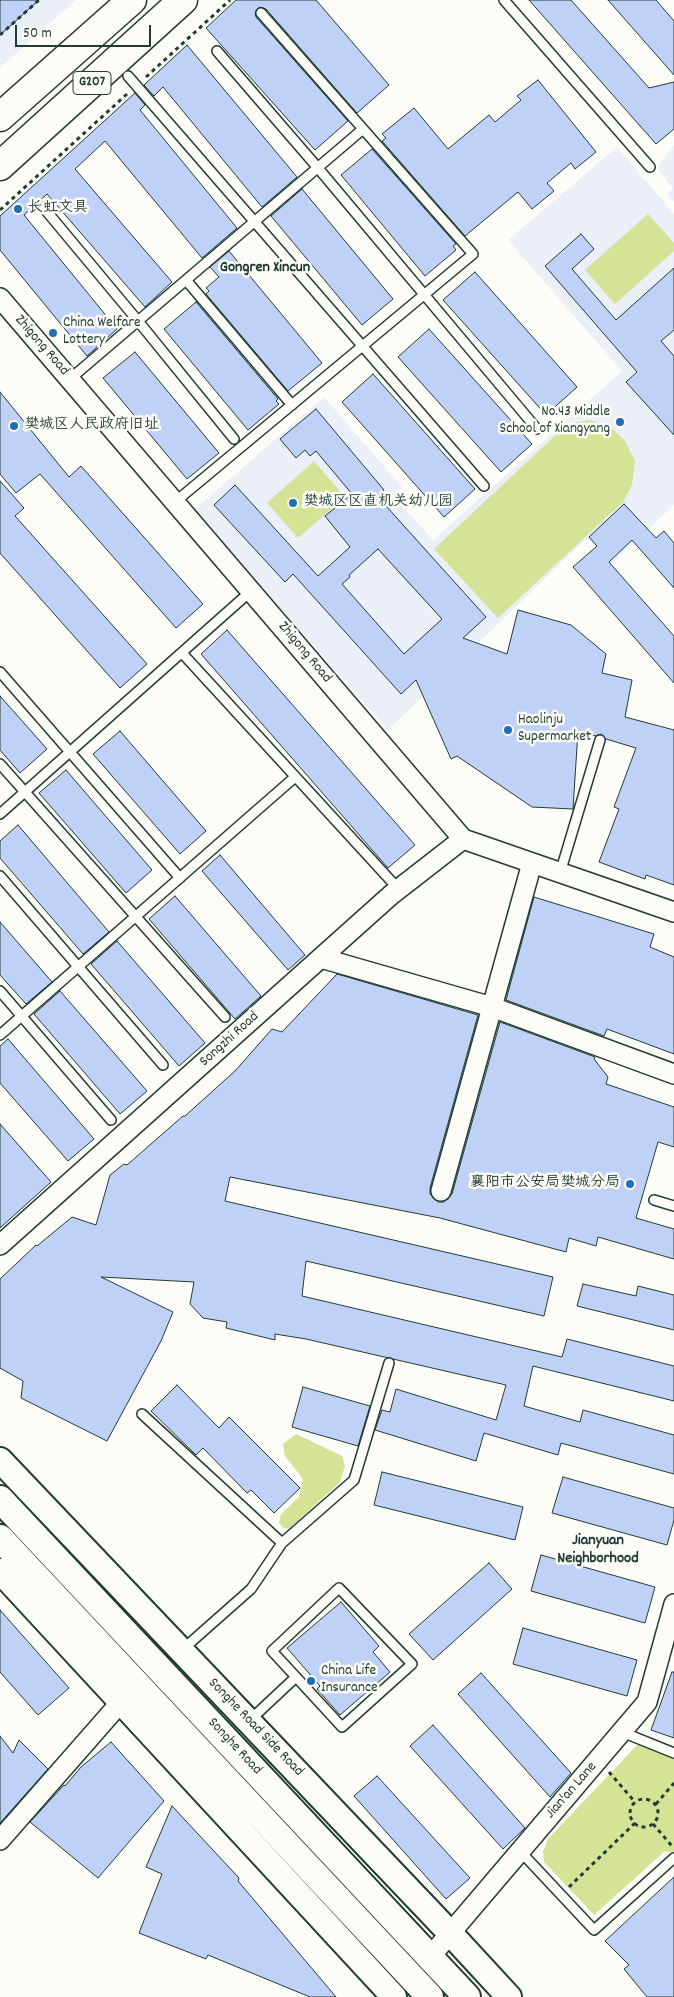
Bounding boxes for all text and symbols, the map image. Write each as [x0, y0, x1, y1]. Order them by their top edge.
scale bar [18, 15, 154, 47]
text: 50 m [23, 23, 52, 45]
road number: G207 [73, 72, 111, 95]
place label: 长虹文具 [28, 200, 88, 218]
marker: 长虹文具 [12, 203, 24, 215]
district label: Gongren Xincun [220, 259, 310, 279]
street label: Zhigong Road [10, 312, 72, 380]
place label: China Welfare Lottery [63, 315, 141, 350]
marker: China Welfare Lottery [47, 327, 59, 339]
place label: No.43 Middle School of Xiangyang [500, 404, 610, 439]
marker: No.43 Middle School of Xiangyang [614, 416, 626, 428]
place label: 樊城区人民政府旧址 [24, 417, 159, 435]
marker: 樊城区人民政府旧址 [8, 420, 20, 432]
place label: 樊城区区直机关幼儿园 [303, 494, 453, 512]
marker: 樊城区区直机关幼儿园 [287, 497, 299, 509]
street label: Zhigong Road [273, 619, 335, 687]
place label: Haolinju Supermarket [518, 712, 591, 747]
marker: Haolinju Supermarket [502, 724, 514, 736]
street label: Songzhi Road [197, 1009, 263, 1071]
place label: 襄阳市公安局樊城分局 [470, 1175, 620, 1193]
marker: 襄阳市公安局樊城分局 [624, 1178, 636, 1190]
district label: Jianyuan Neighborhood [557, 1532, 639, 1570]
place label: China Life Insurance [321, 1663, 378, 1698]
street label: Songhe Road Side Road [203, 1675, 307, 1781]
marker: China Life Insurance [305, 1675, 317, 1687]
street label: Songhe Road [203, 1715, 265, 1779]
street label: Jian'an Lane [542, 1759, 602, 1823]

